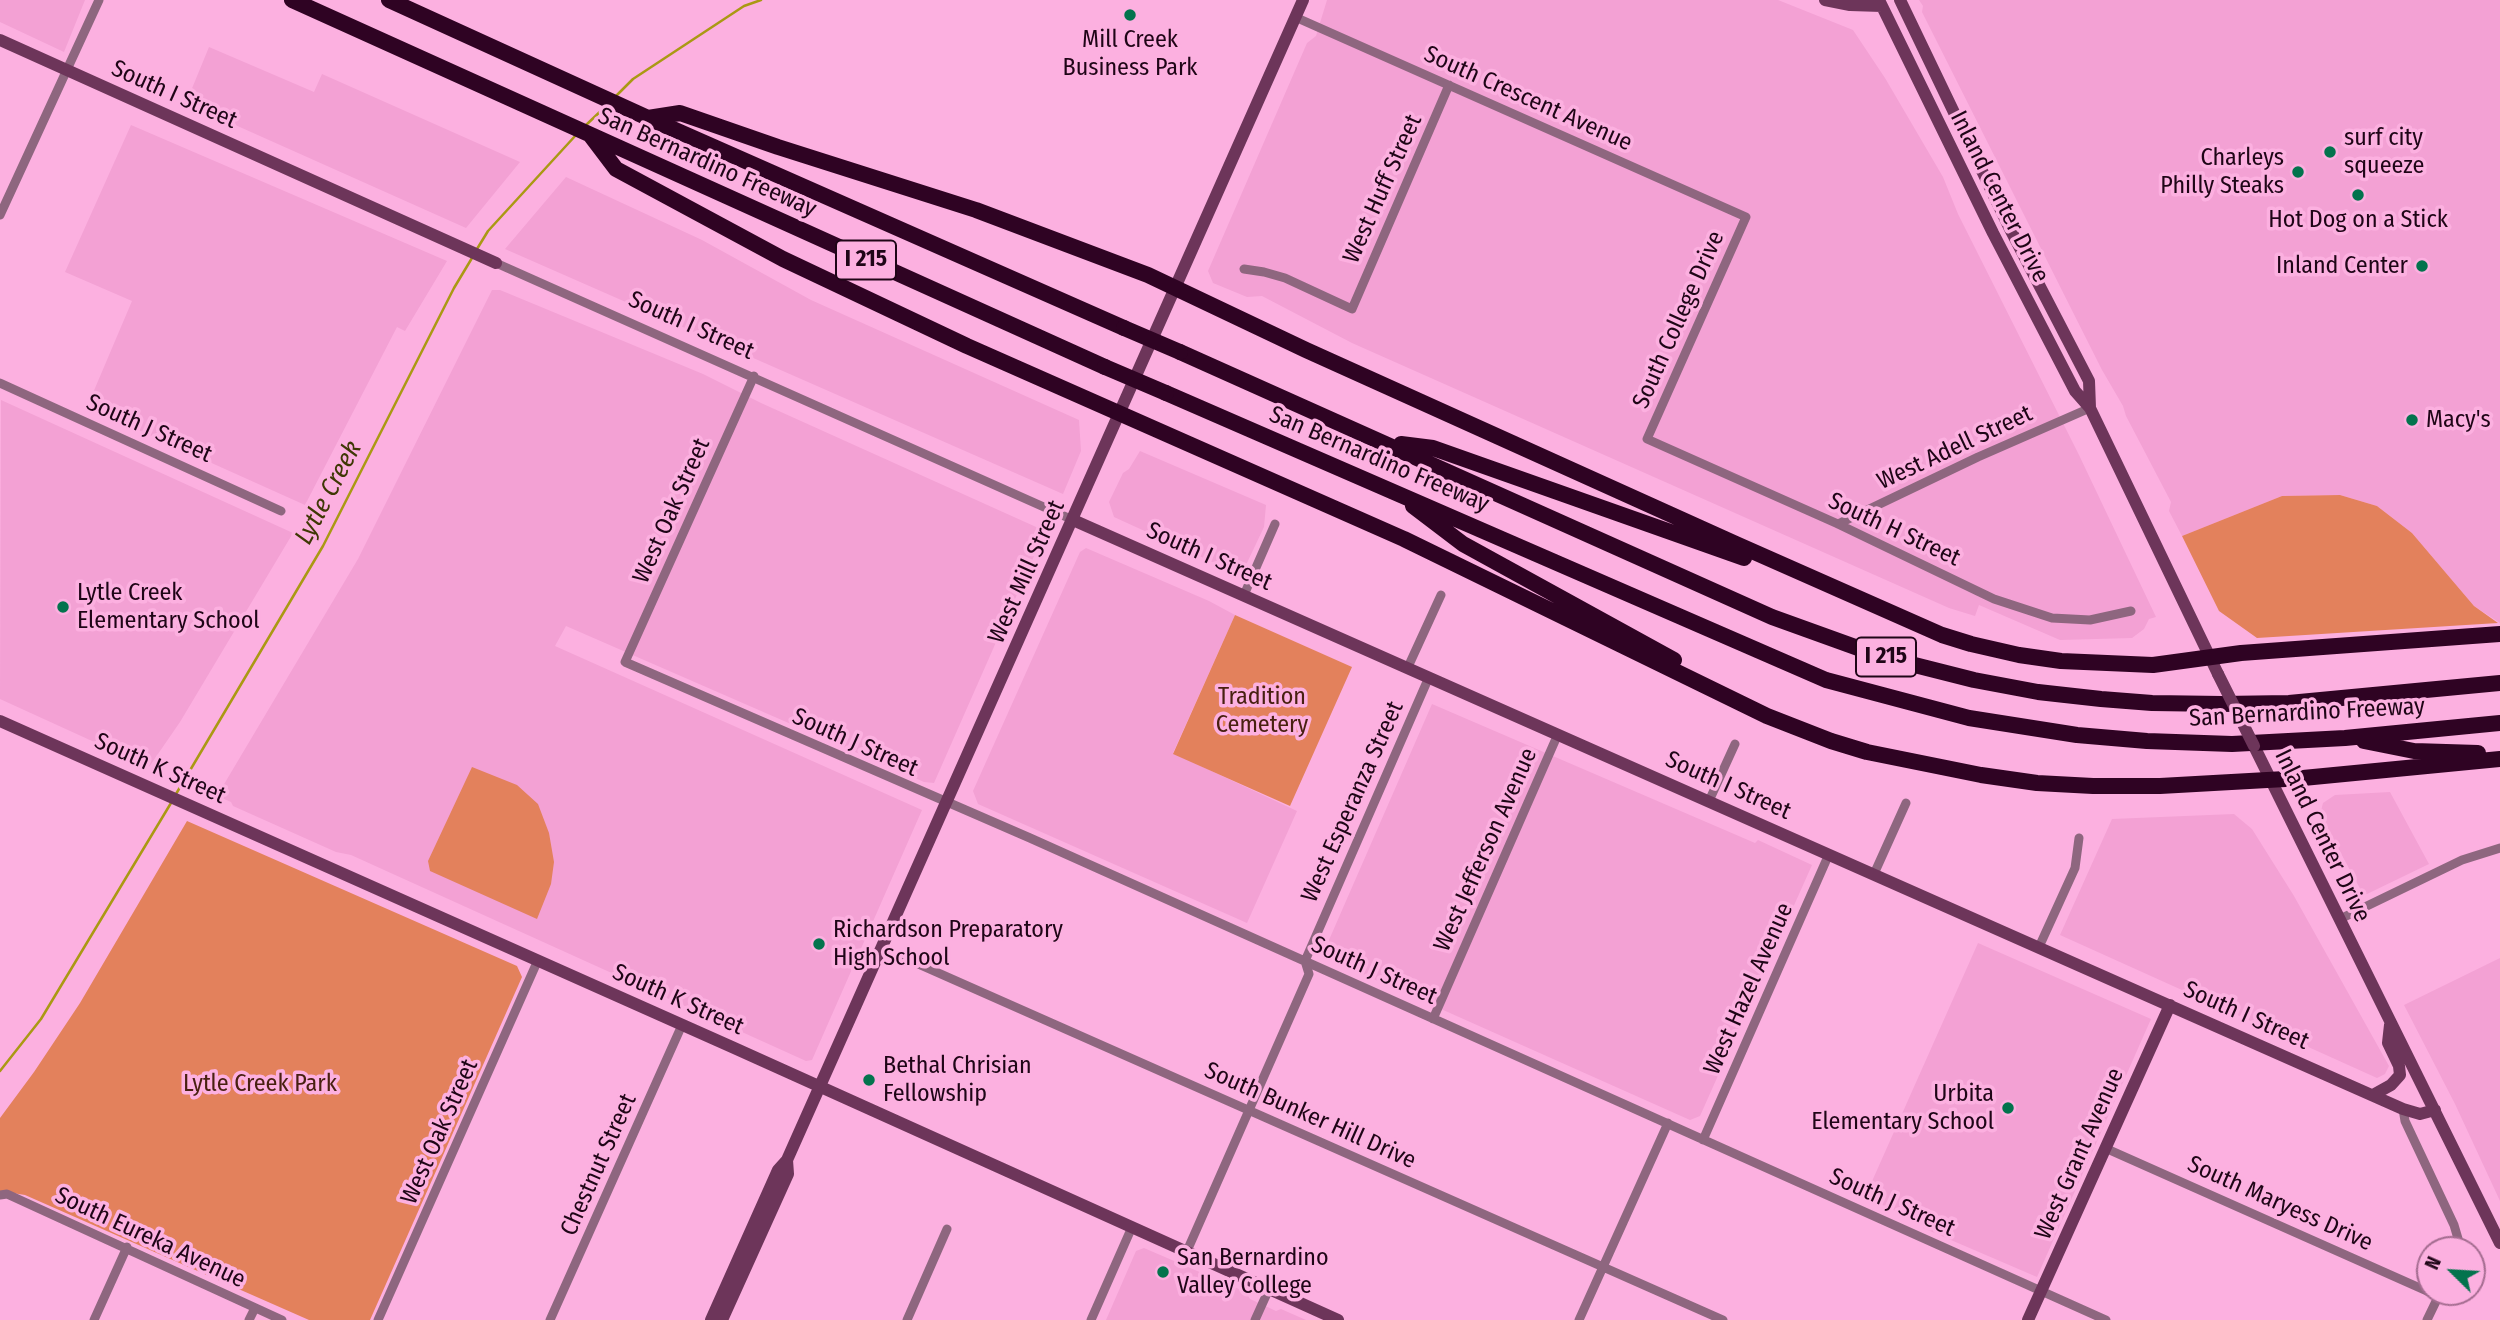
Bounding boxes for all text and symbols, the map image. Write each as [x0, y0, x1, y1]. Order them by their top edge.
marker: Mill Creek Business Park [1122, 7, 1138, 23]
place label: Mill Creek Business Park [1063, 26, 1197, 82]
street label: South Crescent Avenue [1419, 40, 1637, 158]
street label: South I Street [107, 55, 241, 135]
street label: San Bernardino Freeway [593, 102, 821, 224]
street label: Inland Center Drive [1943, 107, 2055, 287]
street label: West Huff Street [1337, 110, 1429, 268]
place label: surf city squeeze [2344, 124, 2424, 180]
place label: Charleys Philly Steaks [2160, 144, 2284, 200]
marker: surf city squeeze [2322, 144, 2338, 160]
marker: Charleys Philly Steaks [2290, 164, 2306, 180]
marker: Hot Dog on a Stick [2350, 187, 2366, 203]
place label: Hot Dog on a Stick [2268, 206, 2448, 234]
street label: South College Drive [1627, 227, 1731, 413]
road number: I 215 [836, 241, 896, 280]
place label: Inland Center [2276, 252, 2408, 280]
marker: Inland Center [2414, 258, 2430, 274]
street label: South I Street [624, 286, 758, 366]
street label: South J Street [82, 389, 216, 469]
street label: West Adell Street [1873, 399, 2037, 497]
street label: San Bernardino Freeway [1265, 401, 1493, 519]
place label: Macy's [2426, 406, 2491, 434]
marker: Macy's [2404, 412, 2420, 428]
street label: West Oak Street [627, 434, 717, 588]
water label: Lytle Creek [289, 436, 369, 550]
street label: South H Street [1823, 487, 1965, 573]
street label: West Mill Street [983, 496, 1071, 648]
street label: South I Street [1142, 517, 1276, 597]
place label: Lytle Creek Elementary School [77, 579, 260, 635]
marker: Lytle Creek Elementary School [55, 599, 71, 615]
road number: I 215 [1856, 638, 1916, 677]
park label: Tradition Cemetery [1216, 683, 1308, 739]
street label: San Bernardino Freeway [2188, 692, 2426, 734]
street label: West Esperanza Street [1296, 697, 1410, 907]
street label: South J Street [788, 703, 922, 783]
street label: South K Street [90, 727, 230, 811]
street label: West Jefferson Avenue [1428, 744, 1544, 956]
street label: Inland Center Drive [2268, 745, 2376, 927]
street label: South I Street [1661, 746, 1795, 826]
street label: West Hazel Avenue [1698, 899, 1800, 1079]
place label: Richardson Preparatory High School [833, 916, 1063, 972]
street label: South J Street [1307, 931, 1441, 1011]
marker: Richardson Preparatory High School [811, 936, 827, 952]
street label: South K Street [608, 958, 748, 1042]
street label: South I Street [2179, 976, 2313, 1056]
place label: Bethal Chrisian Fellowship [883, 1052, 1032, 1108]
street label: West Oak Street [395, 1055, 485, 1209]
street label: South Bunker Hill Drive [1200, 1056, 1420, 1176]
street label: West Grant Avenue [2029, 1064, 2131, 1244]
park label: Lytle Creek Park [183, 1070, 337, 1098]
marker: Bethal Chrisian Fellowship [861, 1072, 877, 1088]
place label: Urbita Elementary School [1811, 1080, 1994, 1136]
street label: Chestnut Street [555, 1090, 643, 1240]
marker: Urbita Elementary School [2000, 1100, 2016, 1116]
street label: South Maryess Drive [2183, 1150, 2377, 1258]
street label: South J Street [1825, 1163, 1959, 1243]
street label: South Eureka Avenue [50, 1181, 250, 1295]
north arrow [2416, 1236, 2486, 1306]
place label: San Bernardino Valley College [1177, 1244, 1329, 1300]
text: N [2420, 1253, 2446, 1273]
marker: San Bernardino Valley College [1155, 1264, 1171, 1280]

